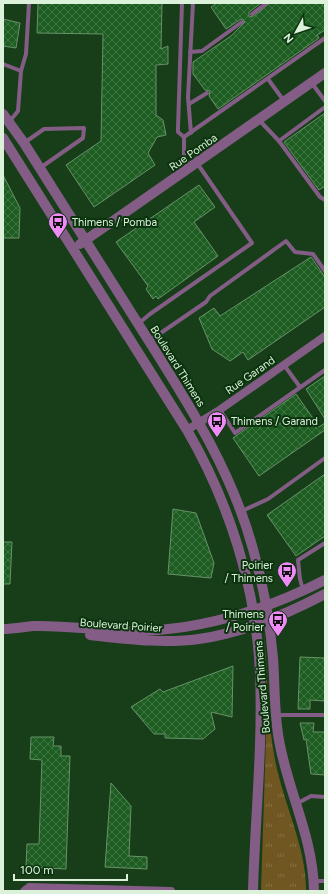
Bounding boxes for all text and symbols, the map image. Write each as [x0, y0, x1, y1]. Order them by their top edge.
north arrow [276, 12, 316, 52]
text: N [281, 31, 296, 46]
street label: Rue Pomba [167, 131, 220, 174]
bus stop icon: Thimens / Pomba [47, 211, 69, 239]
place label: Thimens / Pomba [72, 216, 157, 229]
street label: Boulevard Thimens [147, 323, 208, 409]
street label: Rue Garand [223, 354, 278, 397]
bus stop icon: Thimens / Garand [206, 410, 228, 438]
place label: Thimens / Garand [231, 415, 318, 428]
place label: Poirier / Thimens [225, 559, 273, 585]
bus stop icon: Poirier / Thimens [276, 560, 298, 588]
place label: Thimens / Poirier [223, 608, 264, 634]
bus stop icon: Thimens / Poirier [267, 609, 289, 637]
street label: Boulevard Poirier [79, 616, 163, 635]
street label: Boulevard Thimens [252, 640, 273, 734]
scale bar [14, 856, 127, 882]
text: 100 m [20, 863, 54, 877]

